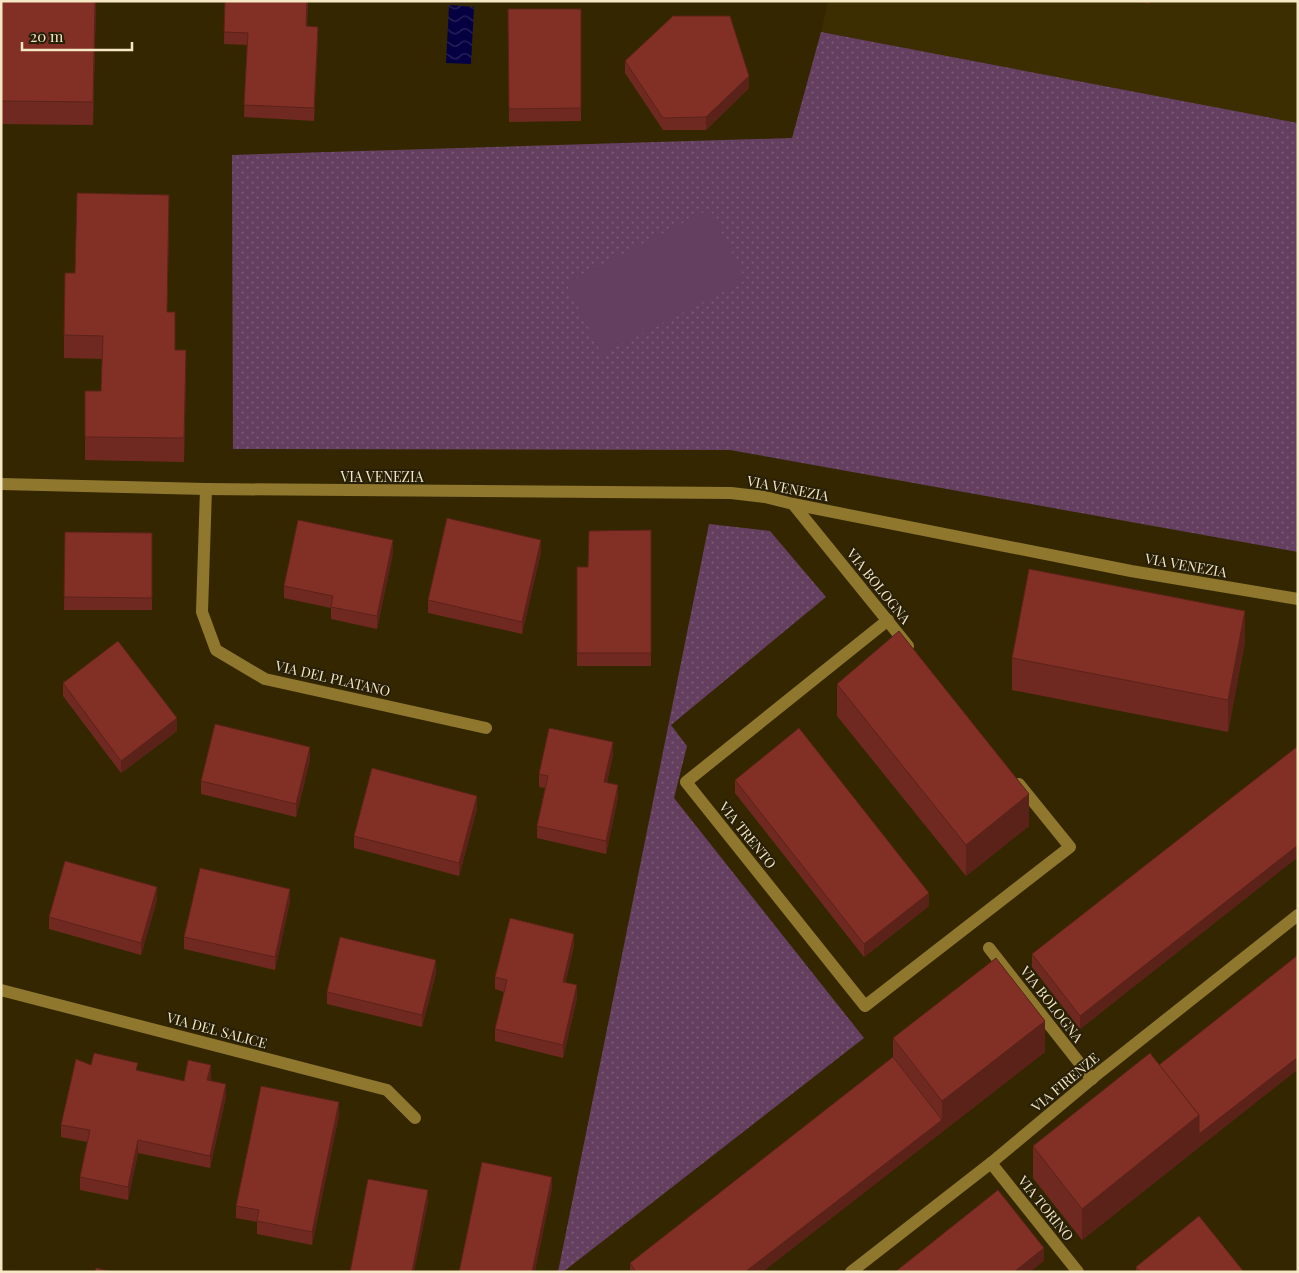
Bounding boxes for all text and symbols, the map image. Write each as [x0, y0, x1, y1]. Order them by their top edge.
scale bar [22, 20, 132, 52]
text: 20 m [30, 26, 64, 46]
street label: VIA VENEZIA [339, 467, 424, 486]
street label: VIA VENEZIA [744, 471, 831, 505]
street label: VIA BOLOGNA [842, 544, 915, 628]
street label: VIA VENEZIA [1142, 548, 1229, 582]
street label: VIA DEL PLATANO [273, 655, 392, 700]
street label: VIA TRENTO [715, 797, 781, 872]
street label: VIA BOLOGNA [1016, 961, 1088, 1046]
street label: VIA DEL SALICE [164, 1007, 269, 1053]
street label: VIA FIRENZE [1026, 1048, 1103, 1117]
street label: VIA TORINO [1013, 1171, 1078, 1244]

